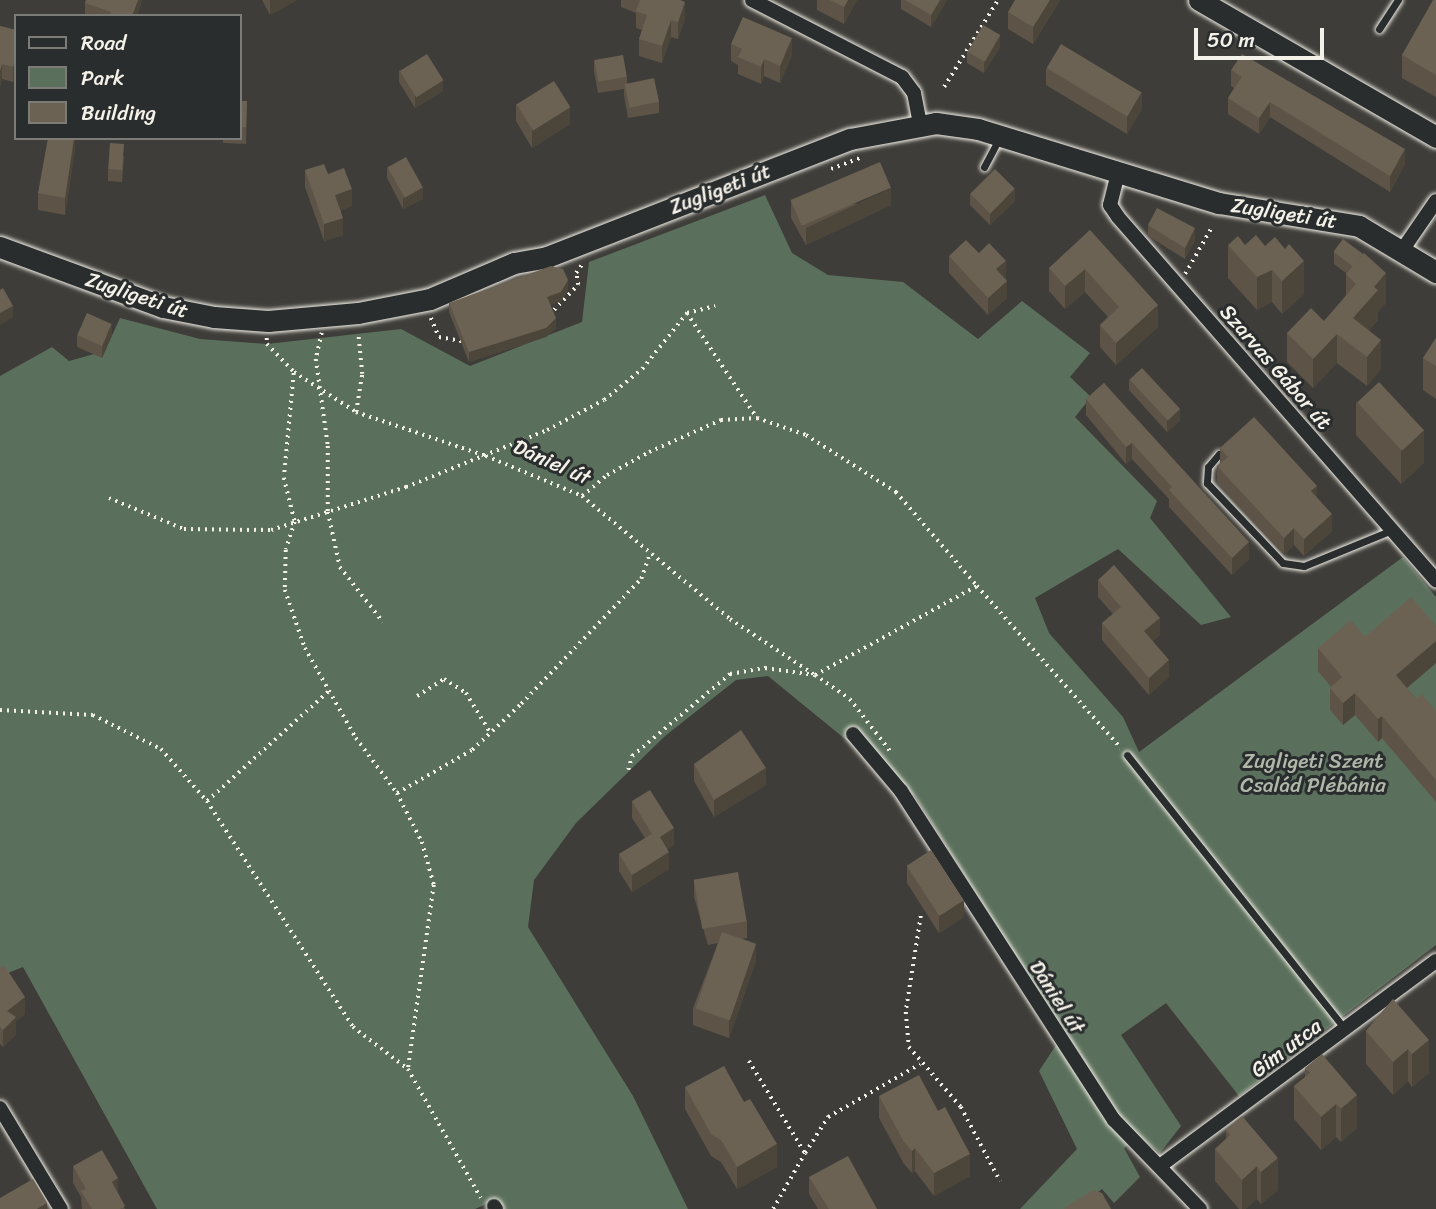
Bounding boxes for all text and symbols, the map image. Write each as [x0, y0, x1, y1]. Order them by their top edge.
legend [14, 14, 242, 140]
scale bar [1198, 14, 1328, 58]
text: 50 m [1207, 21, 1255, 59]
text: Road [81, 24, 126, 62]
text: Park [81, 59, 124, 97]
text: Building [81, 94, 156, 132]
street label: Zugligeti út [666, 158, 774, 220]
street label: Zugligeti út [1229, 192, 1339, 234]
street label: Zugligeti út [82, 267, 192, 323]
street label: Szarvas Gábor út [1215, 299, 1337, 435]
street label: Dániel út [509, 434, 595, 490]
park label: Zugligeti Szent Család Plébánia [1240, 748, 1386, 798]
street label: Dániel út [1024, 955, 1090, 1039]
street label: Gím utca [1246, 1013, 1326, 1083]

